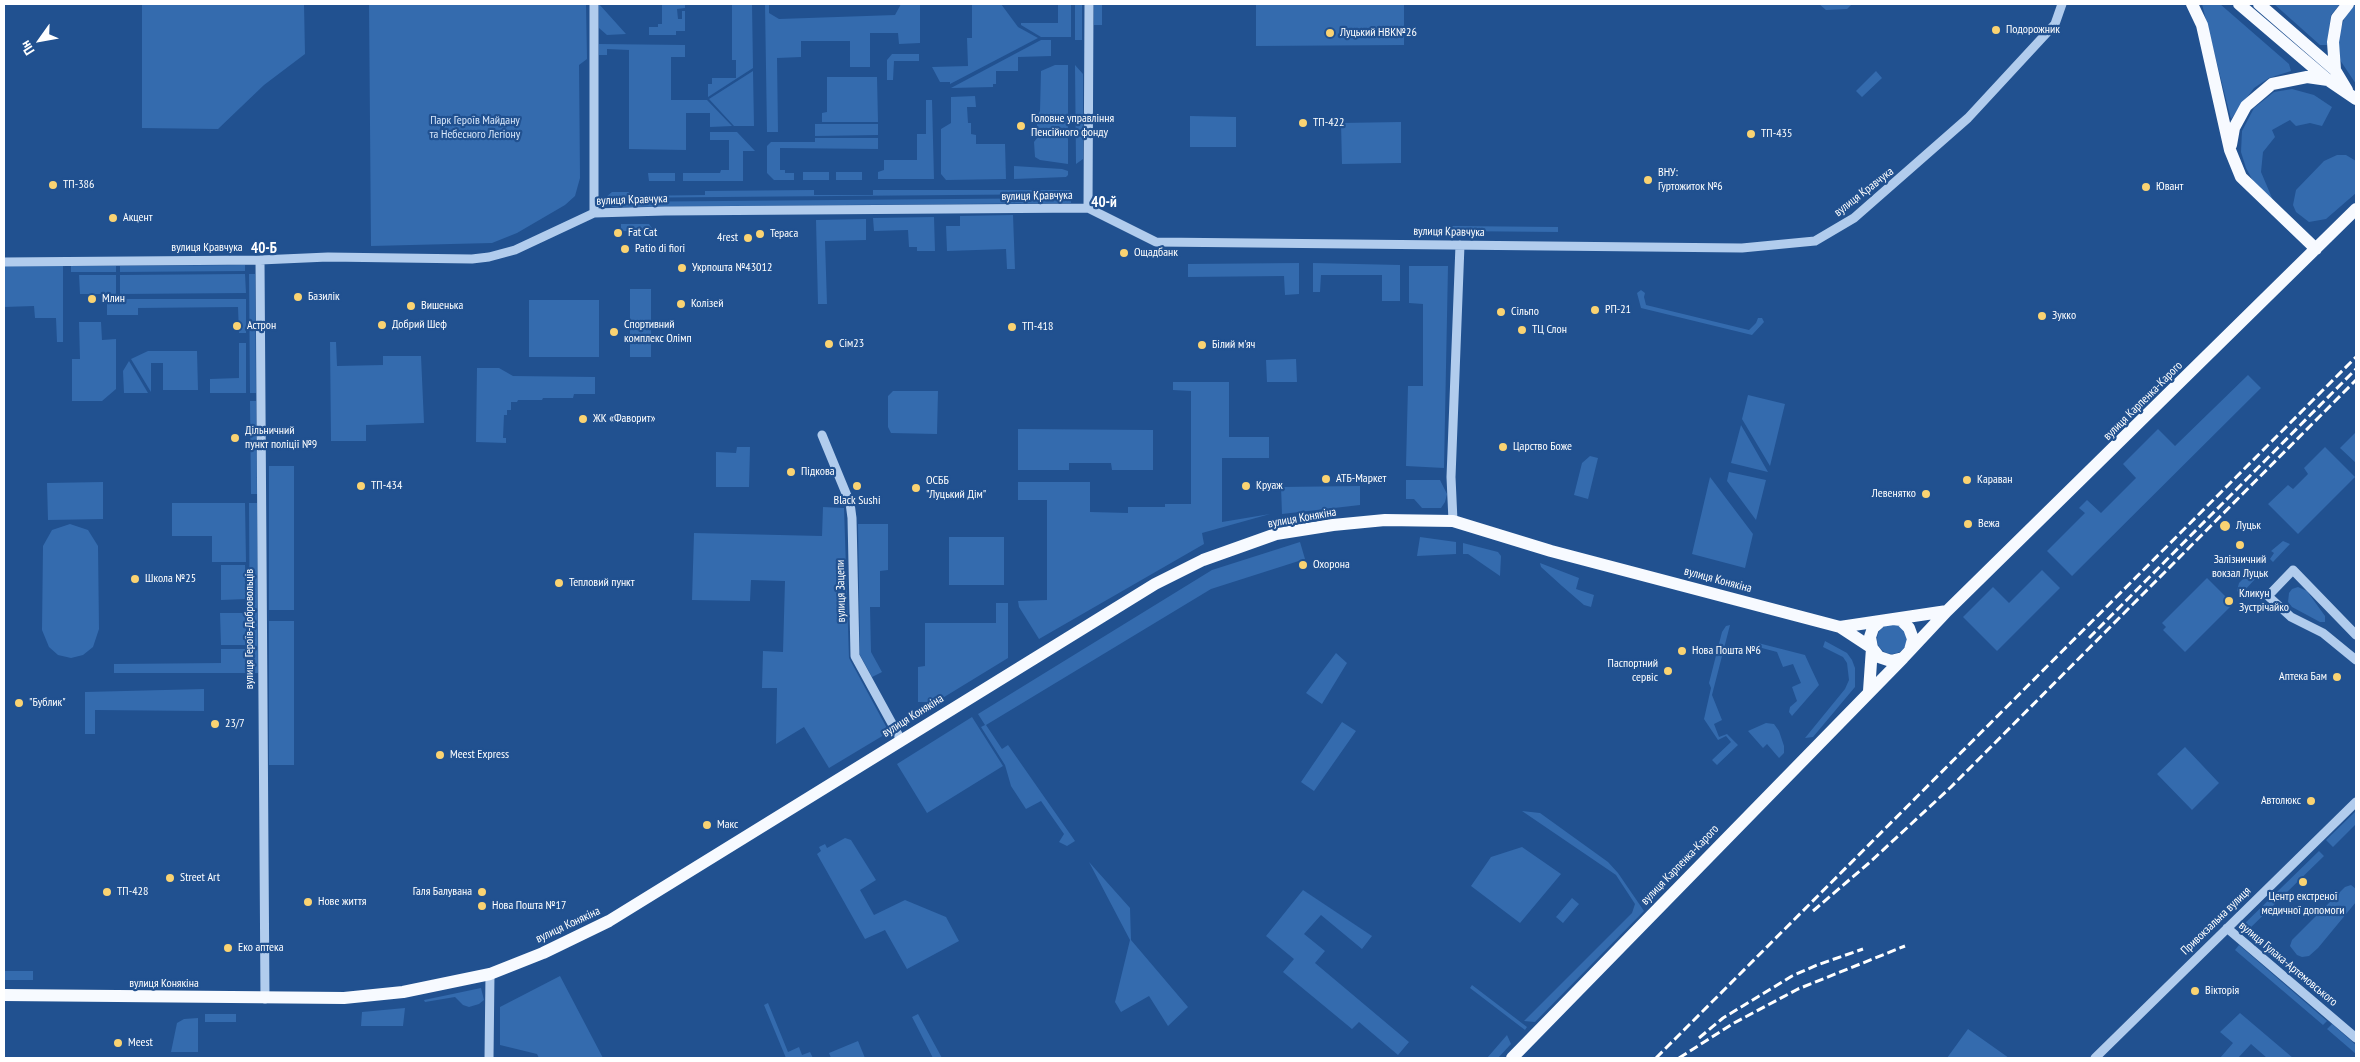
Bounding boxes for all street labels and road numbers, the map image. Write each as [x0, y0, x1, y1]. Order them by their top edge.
street label: вулиця Кравчука [1831, 164, 1897, 220]
street label: вулиця Кравчука [1001, 188, 1073, 204]
street label: вулиця Кравчука [596, 192, 668, 208]
street label: вулиця Кравчука [1413, 224, 1485, 240]
street label: вулиця Кравчука [171, 241, 243, 255]
street label: вулиця Карпенка-Карого [2101, 359, 2185, 443]
street label: вулиця Конякіна [1267, 505, 1337, 531]
street label: вулиця Зацепи [833, 560, 849, 622]
street label: вулиця Конякіна [1683, 564, 1753, 596]
street label: вулиця Героїв-Добровольців [243, 569, 257, 689]
street label: вулиця Конякіна [880, 691, 946, 741]
street label: вулиця Карпенка-Карого [1638, 822, 1722, 908]
street label: Привокзальна вулиця [2178, 884, 2254, 958]
street label: вулиця Конякіна [533, 904, 603, 946]
street label: вулиця Гулака-Артемовського [2236, 918, 2340, 1010]
street label: вулиця Конякіна [129, 977, 199, 991]

